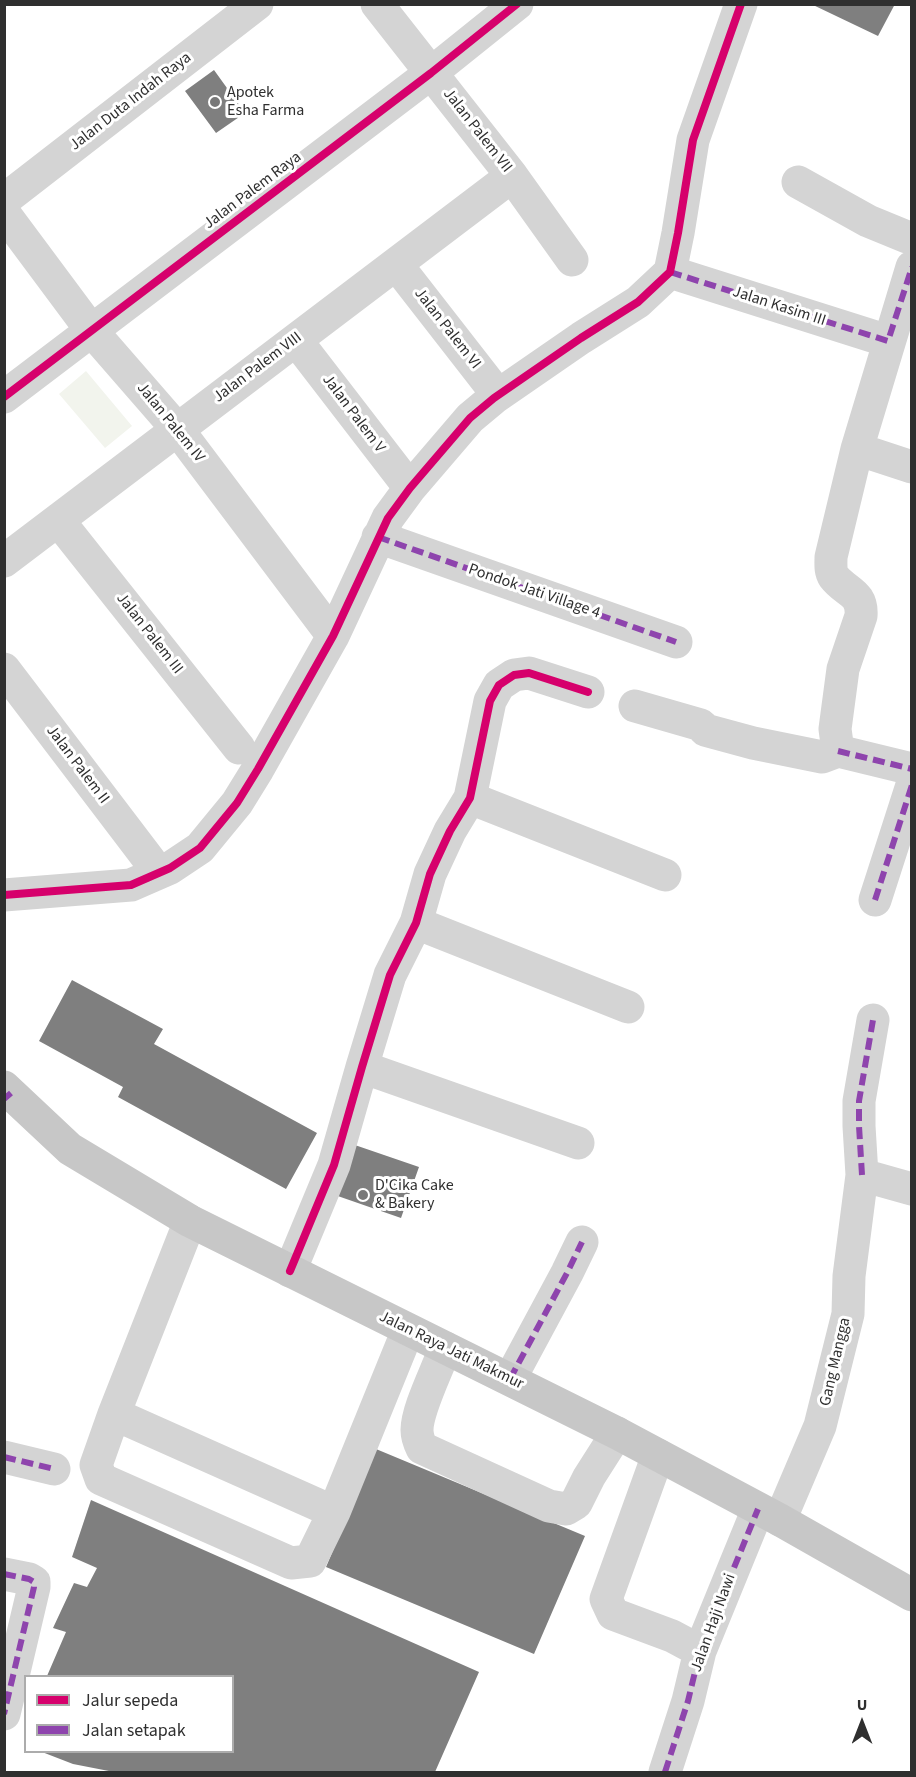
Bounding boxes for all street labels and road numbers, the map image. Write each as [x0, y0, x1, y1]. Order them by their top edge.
street label: Jalan Duta Indah Raya [66, 49, 196, 155]
street label: Jalan Palem VII [438, 85, 516, 177]
street label: Jalan Palem Raya [200, 148, 306, 234]
street label: Jalan Kasim III [730, 283, 828, 331]
street label: Jalan Palem VI [410, 285, 484, 373]
street label: Jalan Palem VIII [210, 329, 306, 407]
street label: Jalan Palem V [317, 371, 389, 457]
street label: Jalan Palem IV [132, 379, 208, 467]
street label: Pondok Jati Village 4 [466, 560, 602, 624]
street label: Jalan Palem III [111, 590, 187, 678]
street label: Jalan Palem II [41, 722, 113, 808]
street label: Jalan Raya Jati Makmur [376, 1308, 526, 1394]
street label: Gang Mangga [816, 1316, 856, 1408]
street label: Jalan Haji Nawi [687, 1571, 741, 1675]

